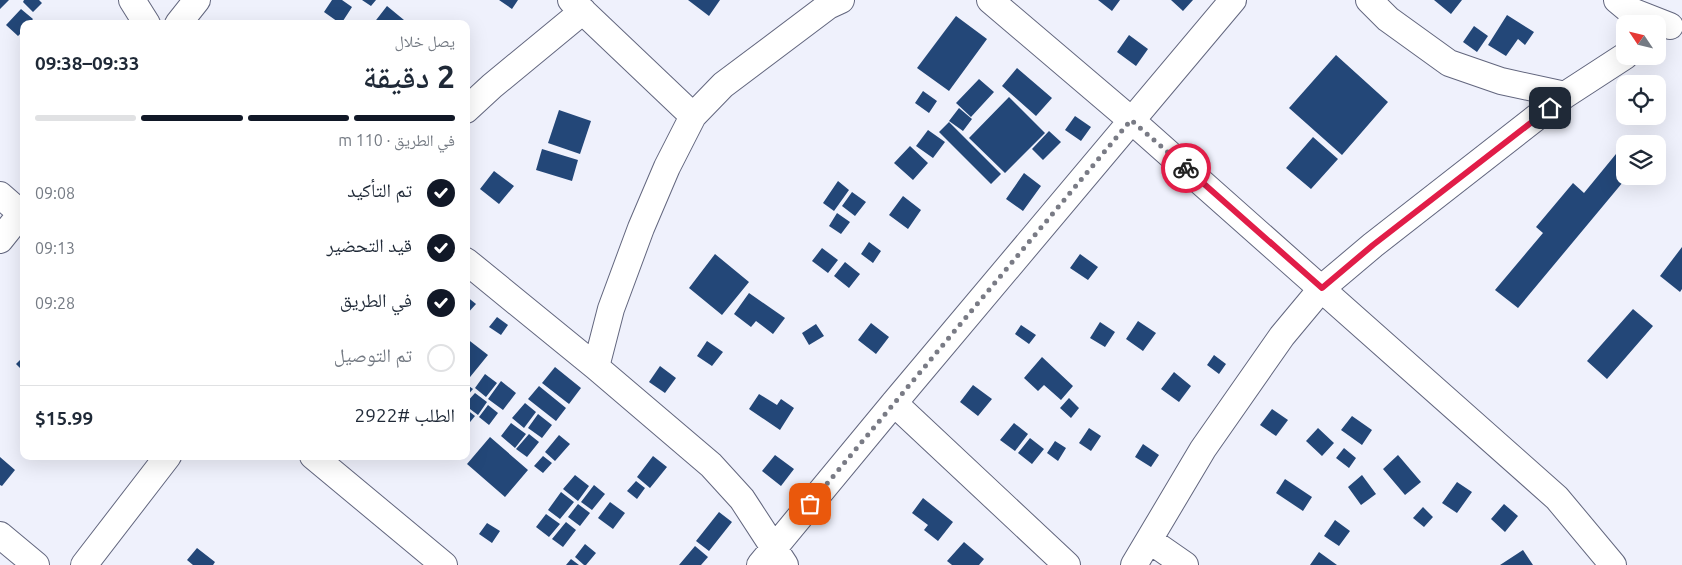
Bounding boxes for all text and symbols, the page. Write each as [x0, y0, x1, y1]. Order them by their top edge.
north arrow [1616, 15, 1666, 65]
map controls [1616, 15, 1666, 185]
text: يصل خلال [394, 32, 455, 50]
text: 09:33–09:38 [35, 52, 140, 74]
text: 2 دقيقة [363, 58, 455, 94]
button: locate [1616, 75, 1666, 125]
pin [1529, 87, 1571, 129]
icon: home [1536, 94, 1564, 122]
text: في الطريق · 110 m [338, 131, 455, 149]
button: layers [1616, 135, 1666, 185]
courier [1161, 143, 1211, 193]
icon: bike [1172, 154, 1200, 182]
text: تم التأكيد [347, 179, 412, 201]
icon: check [427, 179, 455, 207]
text: 09:08 [35, 184, 75, 202]
text: قيد التحضير [326, 234, 412, 256]
icon: check [427, 234, 455, 262]
text: 09:13 [35, 239, 75, 257]
text: في الطريق [340, 289, 412, 311]
icon: check [427, 289, 455, 317]
text: 09:28 [35, 294, 75, 312]
text: تم التوصيل [334, 344, 412, 366]
text: الطلب #2922 [355, 404, 455, 426]
text: $15.99 [35, 407, 93, 429]
pin [789, 483, 831, 525]
icon: bag [796, 490, 824, 518]

